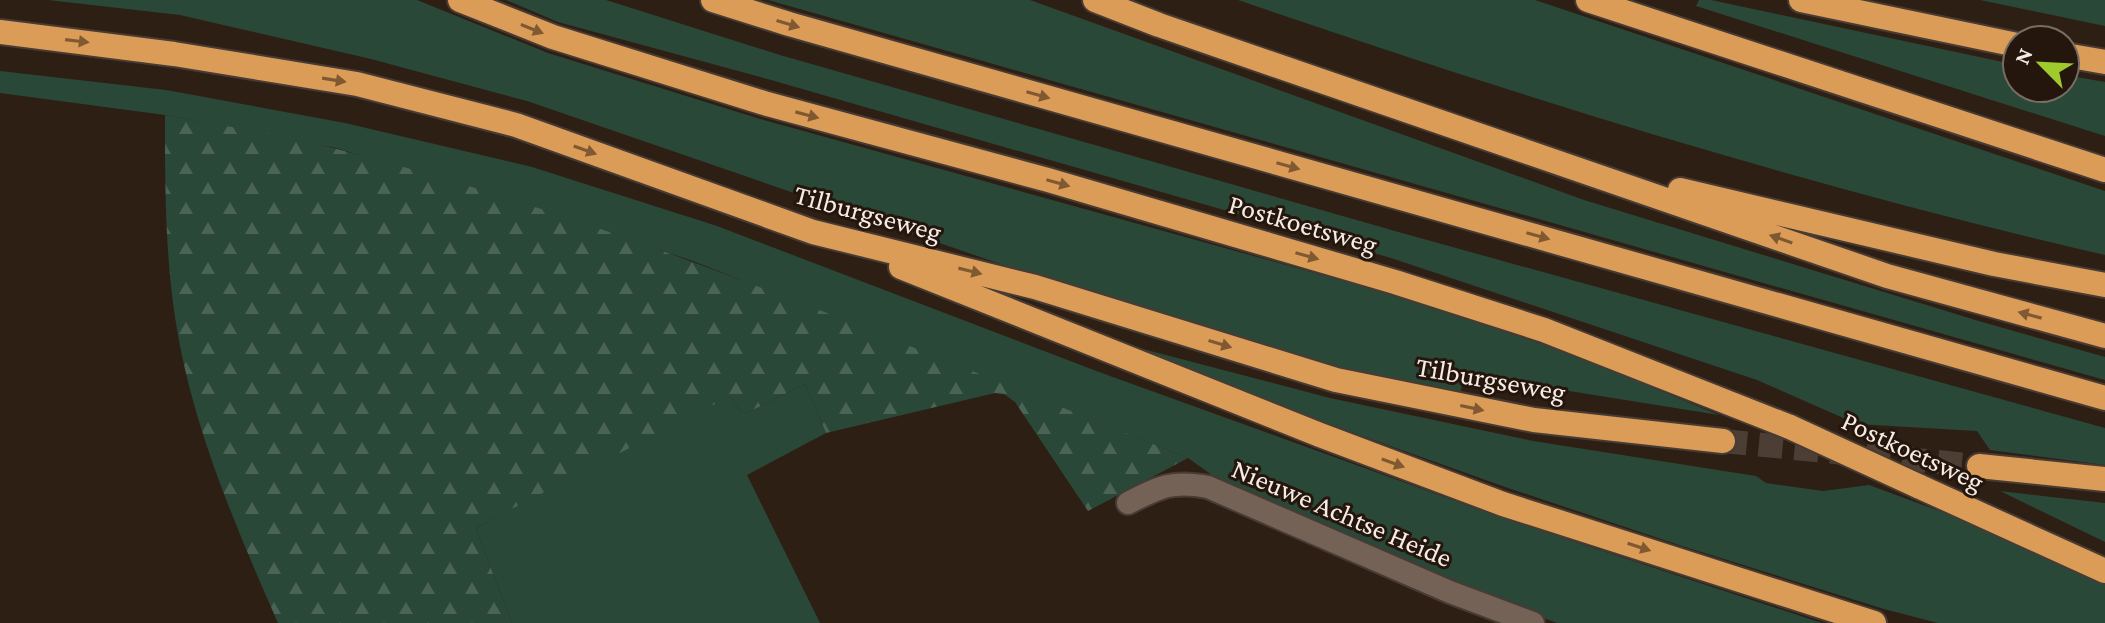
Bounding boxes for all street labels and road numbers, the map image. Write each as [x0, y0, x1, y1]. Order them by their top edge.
street label: Tilburgseweg [791, 178, 946, 248]
street label: Postkoetsweg [1225, 188, 1381, 260]
street label: Tilburgseweg [1414, 351, 1569, 407]
street label: Postkoetsweg [1837, 405, 1989, 498]
street label: Nieuwe Achtse Heide [1227, 453, 1457, 573]

